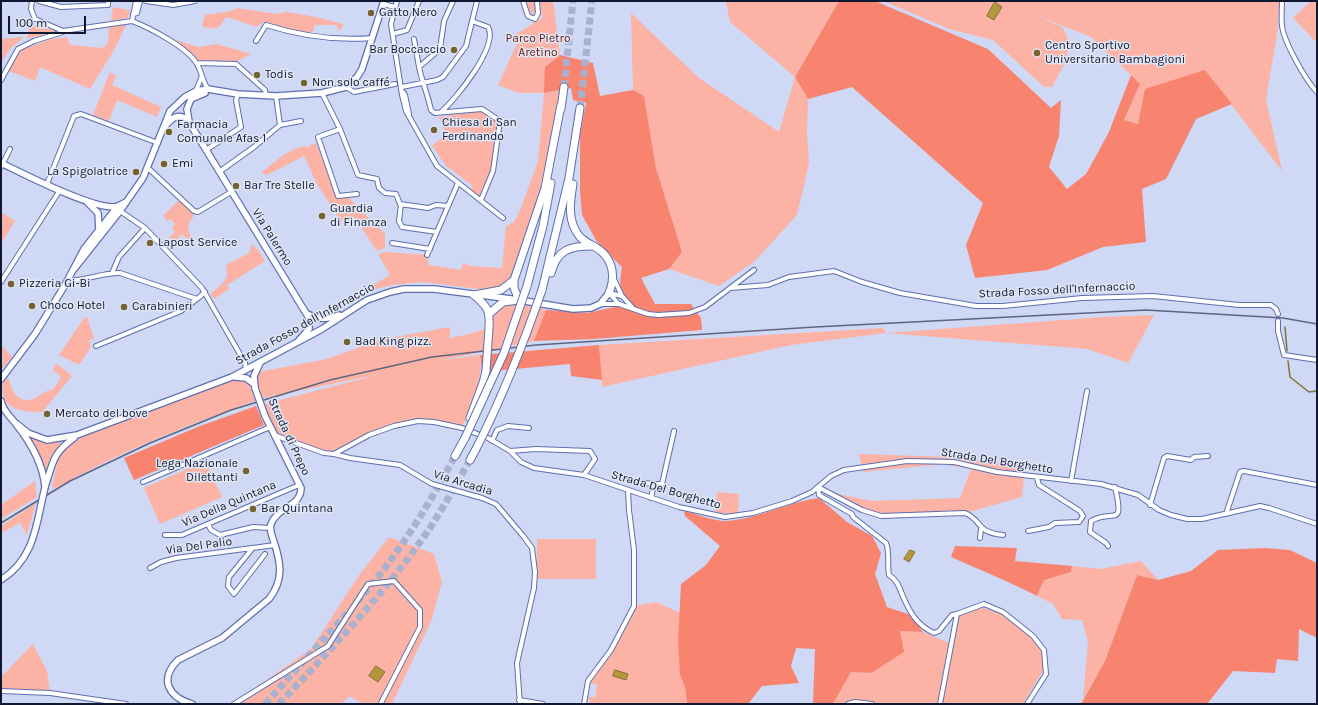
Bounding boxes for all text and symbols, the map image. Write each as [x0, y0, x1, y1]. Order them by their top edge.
place label: Gatto Nero [379, 6, 437, 20]
scale bar [10, 8, 88, 34]
marker: Gatto Nero [366, 8, 376, 18]
text: 100 m [15, 16, 47, 30]
park label: Parco Pietro Aretino [506, 32, 570, 60]
place label: Centro Sportivo Universitario Bambagioni [1045, 39, 1185, 67]
place label: Bar Boccaccio [369, 43, 446, 57]
marker: Bar Boccaccio [449, 45, 459, 55]
marker: Centro Sportivo Universitario Bambagioni [1032, 48, 1042, 58]
place label: Todis [265, 68, 294, 82]
marker: Todis [252, 70, 262, 80]
place label: Non solo caffé [312, 76, 390, 90]
marker: Non solo caffé [299, 78, 309, 88]
place label: Chiesa di San Ferdinando [442, 116, 517, 144]
place label: Farmacia Comunale Afas 1 [177, 118, 266, 146]
marker: Chiesa di San Ferdinando [429, 125, 439, 135]
marker: Farmacia Comunale Afas 1 [164, 127, 174, 137]
place label: Emi [172, 157, 194, 171]
marker: Emi [159, 159, 169, 169]
place label: La Spigolatrice [47, 165, 128, 179]
marker: La Spigolatrice [131, 167, 141, 177]
place label: Bar Tre Stelle [244, 179, 315, 193]
marker: Bar Tre Stelle [231, 181, 241, 191]
place label: Guardia di Finanza [330, 202, 387, 230]
street label: Via Palermo [249, 206, 295, 268]
marker: Guardia di Finanza [317, 211, 327, 221]
place label: Lapost Service [158, 236, 237, 250]
marker: Lapost Service [145, 238, 155, 248]
place label: Pizzeria Gi-Bi [19, 277, 91, 291]
marker: Pizzeria Gi-Bi [6, 279, 16, 289]
street label: Strada Fosso dell'Infernaccio [978, 279, 1136, 301]
street label: Strada Fosso dell'Infernaccio [233, 280, 377, 368]
place label: Choco Hotel [40, 299, 105, 313]
place label: Carabinieri [132, 300, 192, 314]
marker: Choco Hotel [27, 301, 37, 311]
marker: Carabinieri [119, 302, 129, 312]
place label: Bad King pizz. [355, 335, 431, 349]
marker: Bad King pizz. [342, 337, 352, 347]
street label: Strada di Prepo [265, 396, 313, 478]
place label: Mercato del bove [55, 407, 148, 421]
marker: Mercato del bove [42, 409, 52, 419]
street label: Strada Del Borghetto [940, 445, 1054, 477]
place label: Lega Nazionale Dilettanti [156, 457, 238, 485]
marker: Lega Nazionale Dilettanti [241, 466, 251, 476]
street label: Via Arcadia [432, 467, 494, 499]
street label: Strada Del Borghetto [609, 467, 723, 513]
street label: Via Della Quintana [180, 478, 278, 530]
place label: Bar Quintana [261, 502, 333, 516]
marker: Bar Quintana [248, 504, 258, 514]
street label: Via Del Palio [165, 534, 233, 558]

